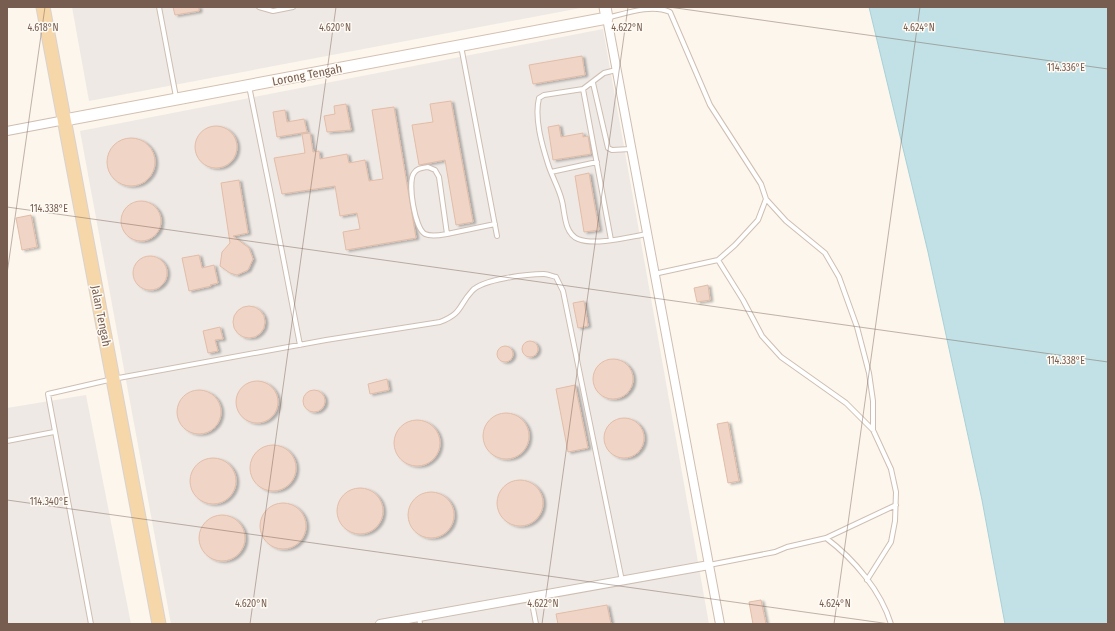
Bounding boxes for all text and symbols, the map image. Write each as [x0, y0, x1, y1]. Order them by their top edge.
text: 4.618°N [27, 22, 59, 34]
text: 4.620°N [319, 22, 351, 34]
text: 4.622°N [611, 22, 643, 34]
text: 4.624°N [903, 22, 935, 34]
street label: Lorong Tengah [271, 61, 343, 89]
text: 114.336°E [1047, 62, 1085, 74]
text: 114.338°E [30, 203, 68, 215]
street label: Jalan Tengah [88, 284, 114, 348]
text: 114.338°E [1047, 355, 1085, 367]
text: 114.340°E [30, 496, 69, 508]
text: 4.620°N [235, 598, 267, 610]
text: 4.622°N [527, 598, 559, 610]
text: 4.624°N [819, 598, 851, 610]

